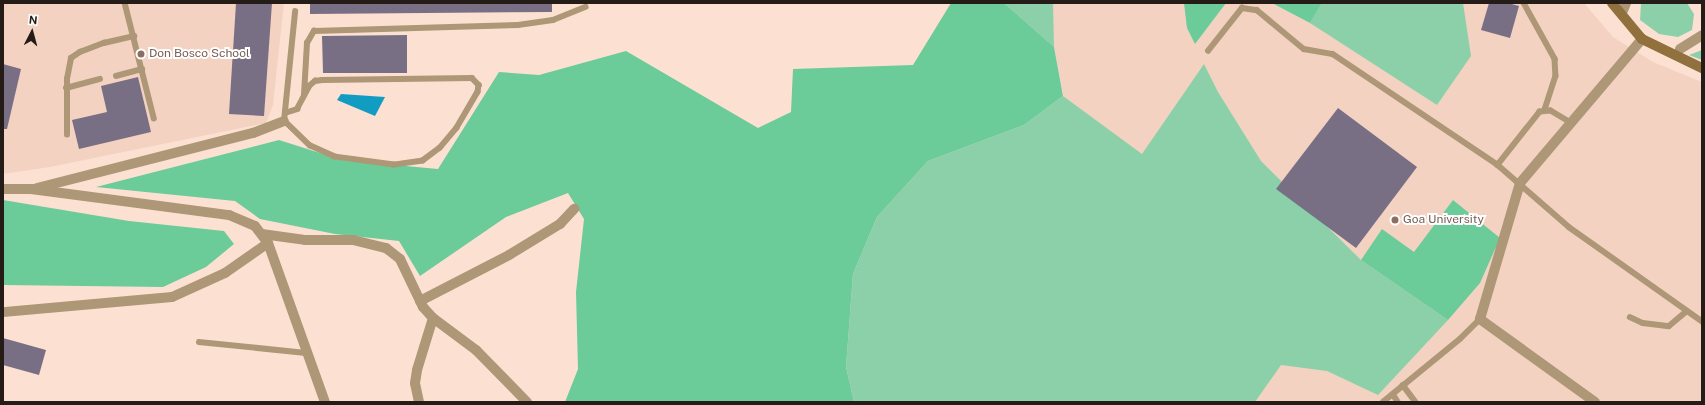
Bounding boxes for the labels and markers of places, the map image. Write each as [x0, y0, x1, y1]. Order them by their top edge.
place label: Don Bosco School [149, 47, 250, 61]
marker: Don Bosco School [136, 49, 146, 59]
place label: Goa University [1403, 213, 1484, 227]
marker: Goa University [1390, 215, 1400, 225]

